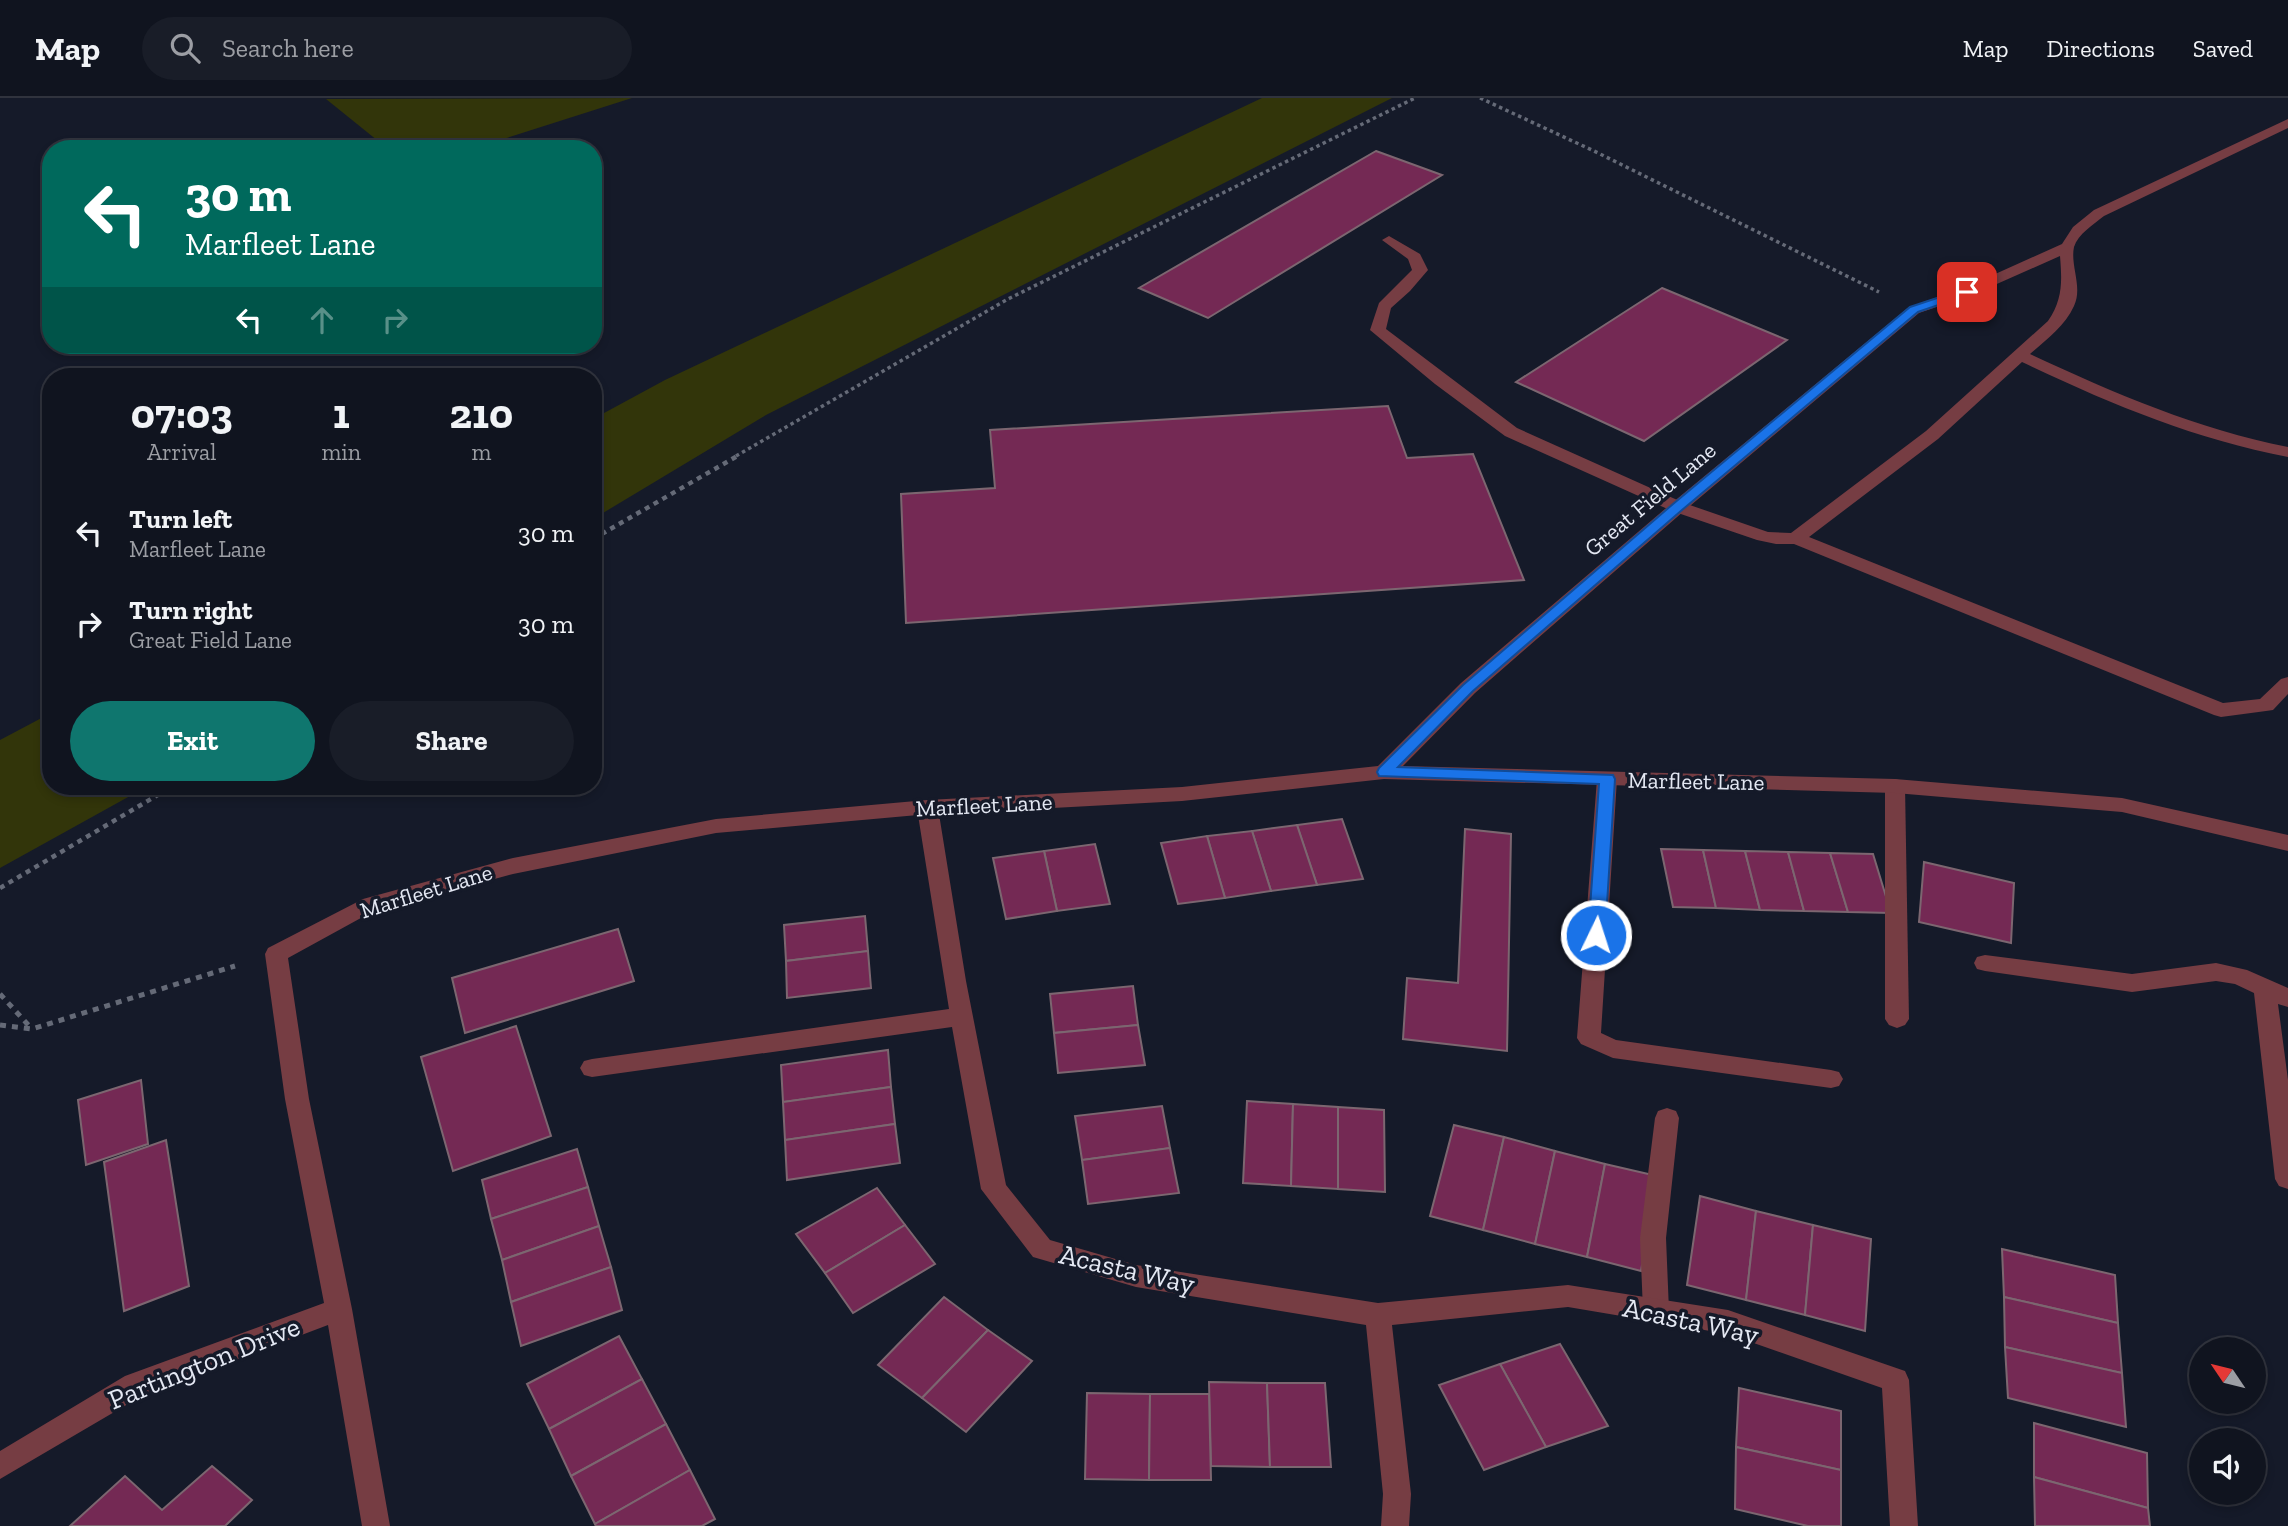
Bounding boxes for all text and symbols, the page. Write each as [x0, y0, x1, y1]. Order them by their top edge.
search box [142, 17, 632, 80]
text: Map [35, 29, 100, 68]
icon: search [166, 29, 204, 67]
text: Search here [222, 32, 354, 64]
text: Map [1963, 34, 2009, 63]
text: Directions [2047, 34, 2155, 63]
text: Saved [2193, 34, 2253, 63]
text: 30 m [185, 165, 291, 224]
icon: left [70, 168, 161, 259]
text: Marfleet Lane [185, 225, 376, 263]
pin [1937, 262, 1997, 322]
icon: arrive [1948, 273, 1986, 311]
icon: left [230, 301, 268, 339]
icon: ahead [303, 301, 341, 339]
icon: right [376, 301, 414, 339]
text: 07:03 [131, 388, 233, 439]
text: 1 [333, 388, 350, 439]
text: 210 [450, 388, 513, 439]
street label: Great Field Lane [1579, 436, 1721, 562]
text: Arrival [147, 438, 216, 466]
text: min [321, 438, 361, 466]
text: m [471, 438, 491, 466]
text: Turn left [129, 503, 232, 535]
icon: left [70, 514, 108, 552]
text: 30 m [518, 517, 574, 549]
text: Marfleet Lane [129, 535, 266, 563]
text: Turn right [129, 594, 252, 626]
icon: right [70, 605, 108, 643]
text: 30 m [518, 608, 574, 640]
text: Great Field Lane [129, 626, 292, 654]
button: Exit [70, 701, 315, 781]
button: Share [329, 701, 574, 781]
street label: Marfleet Lane [1627, 766, 1765, 796]
street label: Marfleet Lane [915, 787, 1053, 823]
street label: Marfleet Lane [356, 858, 496, 924]
position arrow [1559, 898, 1633, 972]
street label: Acasta Way [1056, 1237, 1199, 1301]
street label: Acasta Way [1620, 1291, 1763, 1352]
street label: Partington Drive [103, 1310, 305, 1416]
north arrow [2189, 1337, 2266, 1414]
map controls [2189, 1337, 2266, 1505]
button: sound [2189, 1428, 2266, 1505]

